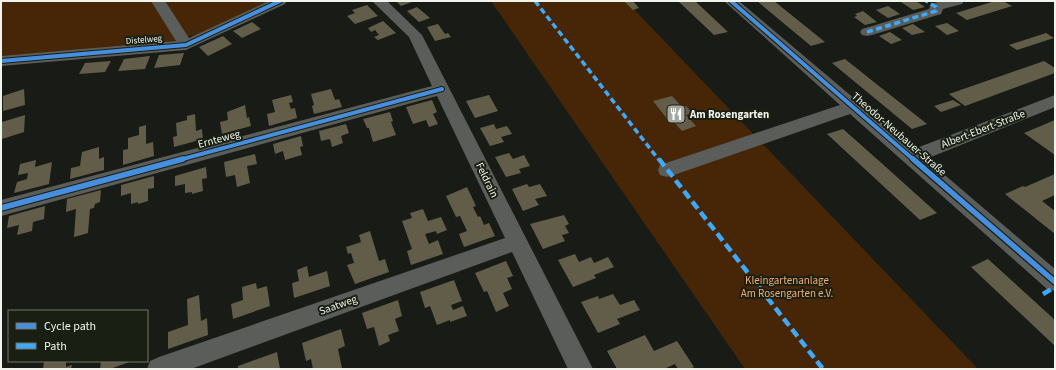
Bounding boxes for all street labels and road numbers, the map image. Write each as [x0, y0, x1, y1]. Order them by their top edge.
street label: Distelweg [125, 32, 163, 48]
street label: Theodor-Neubauer-Straße [848, 89, 950, 180]
street label: Albert-Ebert-Straße [939, 106, 1028, 152]
street label: Ernteweg [196, 126, 242, 152]
street label: Feldrain [472, 160, 502, 200]
street label: Saatweg [317, 291, 359, 319]

